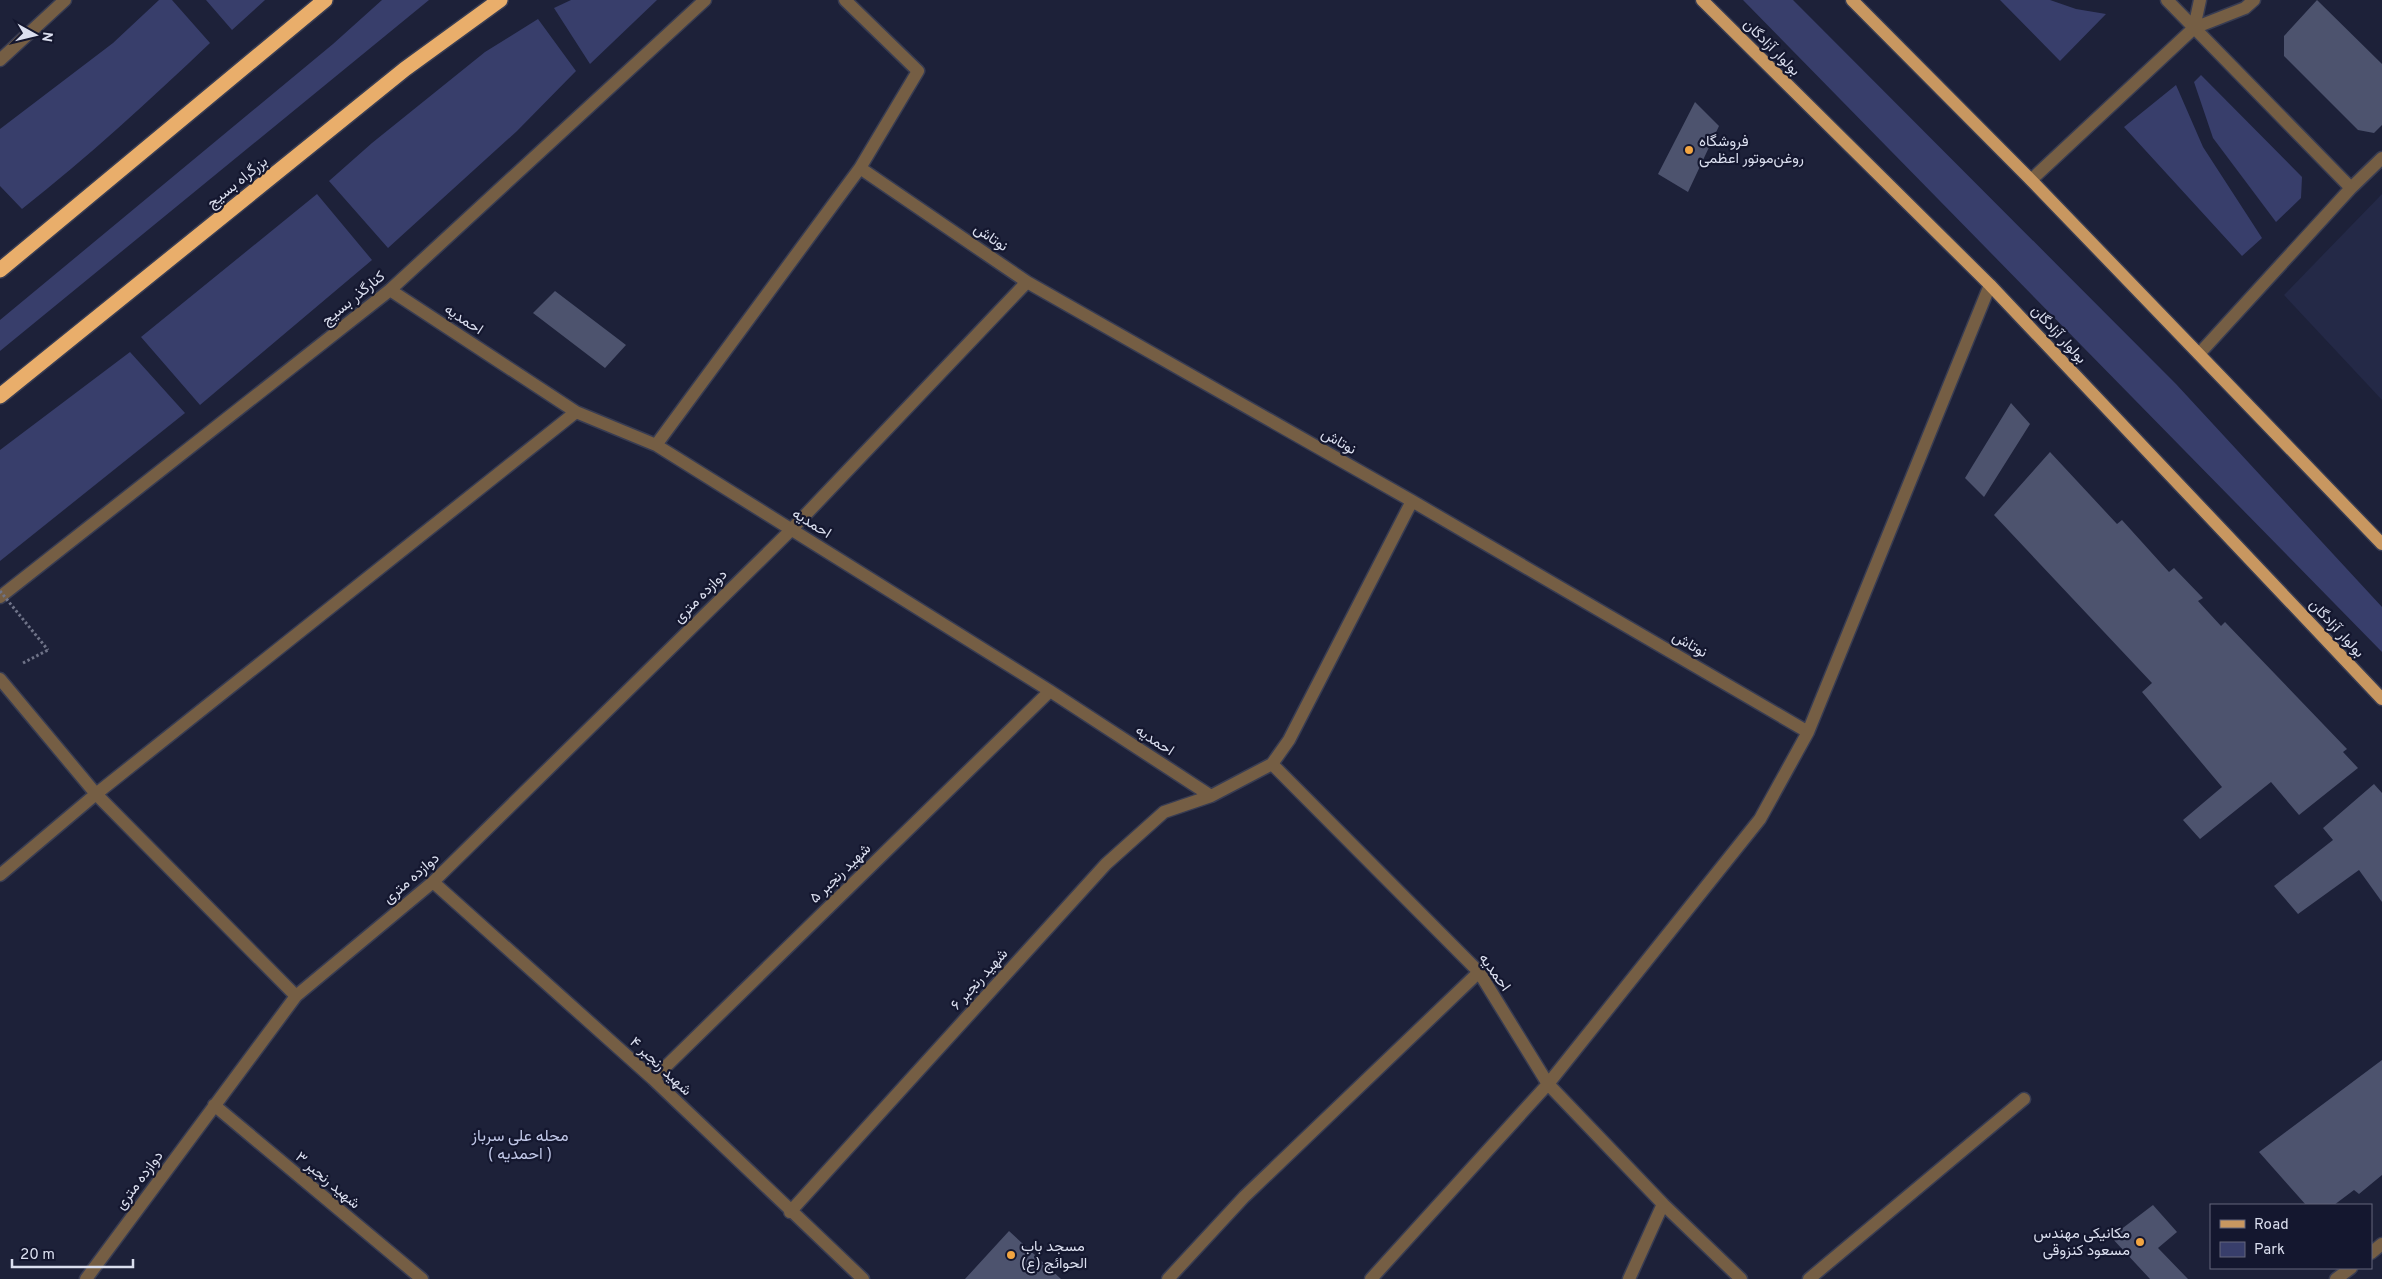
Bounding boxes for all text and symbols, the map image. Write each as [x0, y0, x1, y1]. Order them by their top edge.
north arrow [10, 10, 60, 60]
street label: بولوار آزادگان [1738, 16, 1803, 81]
text: N [37, 30, 56, 43]
place label: فروشگاه روغن‌موتور اعظمی [1699, 133, 1804, 169]
marker: فروشگاه روغن‌موتور اعظمی [1683, 144, 1695, 156]
street label: بزرگراه بسیج [204, 153, 272, 213]
street label: نوتاش [969, 220, 1011, 257]
street label: کنارگذر بسیج [318, 268, 390, 331]
street label: احمدیه [440, 301, 486, 340]
street label: بولوار آزادگان [2026, 302, 2090, 368]
street label: نوتاش [1317, 425, 1359, 460]
street label: احمدیه [788, 505, 834, 544]
street label: دوازده متری [670, 566, 732, 628]
street label: بولوار آزادگان [2304, 596, 2368, 662]
street label: نوتاش [1668, 628, 1710, 663]
street label: احمدیه [1131, 722, 1177, 761]
street label: شهید رنجبر ۵ [806, 840, 876, 908]
street label: دوازده متری [380, 849, 444, 909]
street label: شهید رنجبر ۶ [947, 945, 1013, 1015]
street label: احمدیه [1474, 950, 1514, 996]
street label: شهید رنجبر ۴ [625, 1034, 695, 1101]
district label: محله علی سرباز ( احمدیه ) [471, 1127, 568, 1165]
street label: دوازده متری [112, 1148, 168, 1214]
street label: شهید رنجبر ۳ [291, 1148, 364, 1214]
legend [2210, 1204, 2372, 1269]
text: Road [2254, 1216, 2289, 1235]
place label: مکانیکی مهندس مسعود کنزوقی [2034, 1225, 2130, 1261]
scale bar [12, 1236, 134, 1268]
marker: مکانیکی مهندس مسعود کنزوقی [2134, 1236, 2146, 1248]
place label: مسجد باب الحوائج (ع) [1021, 1238, 1087, 1274]
text: Park [2254, 1241, 2285, 1260]
text: 20 m [20, 1246, 55, 1265]
marker: مسجد باب الحوائج (ع) [1005, 1249, 1017, 1261]

